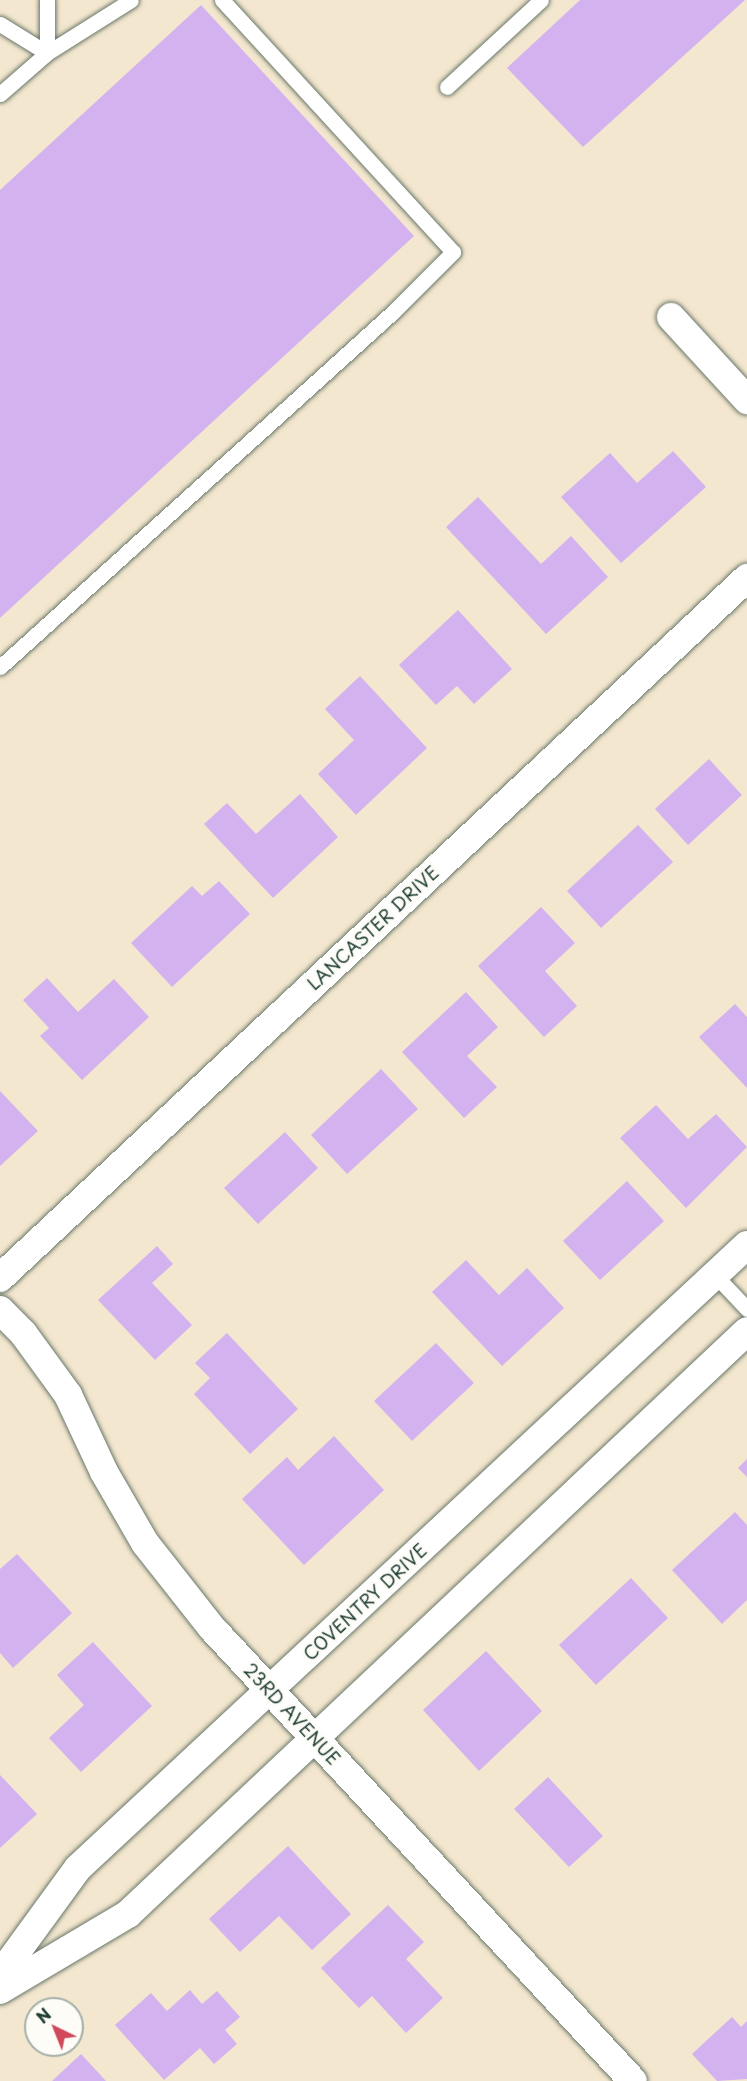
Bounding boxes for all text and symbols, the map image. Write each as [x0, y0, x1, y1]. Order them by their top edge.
street label: LANCASTER DRIVE [302, 861, 444, 995]
street label: COVENTRY DRIVE [299, 1539, 431, 1665]
street label: 23RD AVENUE [239, 1658, 345, 1770]
north arrow [24, 1997, 84, 2057]
text: N [30, 2002, 56, 2028]

